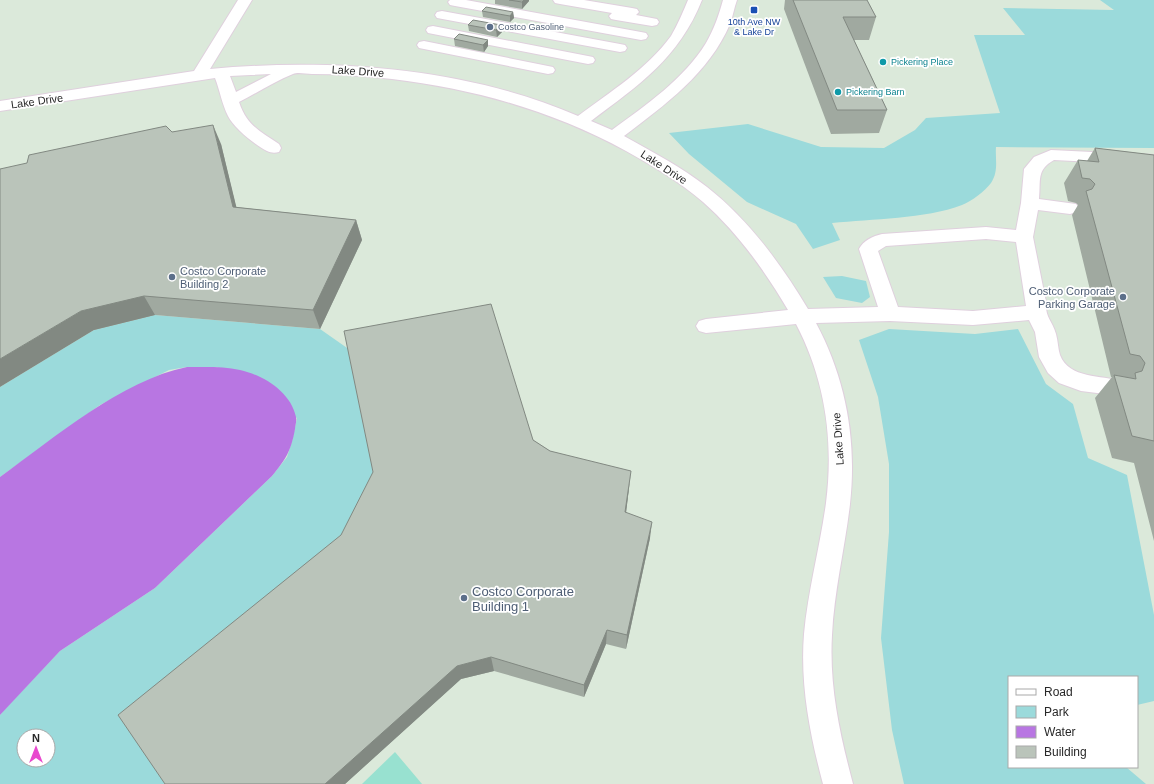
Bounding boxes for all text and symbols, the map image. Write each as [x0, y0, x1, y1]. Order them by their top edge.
marker: 10th Ave NW & Lake Dr [749, 5, 759, 15]
place label: 10th Ave NW & Lake Dr [728, 17, 781, 37]
marker: Costco Gasoline [485, 22, 495, 32]
place label: Costco Gasoline [498, 22, 564, 32]
marker: Pickering Place [878, 57, 888, 67]
place label: Pickering Place [891, 57, 953, 67]
street label: Lake Drive [331, 63, 385, 79]
marker: Pickering Barn [833, 87, 843, 97]
place label: Pickering Barn [846, 87, 905, 97]
street label: Lake Drive [10, 91, 64, 111]
street label: Lake Drive [639, 148, 689, 186]
place label: Costco Corporate Building 2 [180, 265, 266, 290]
marker: Costco Corporate Building 2 [167, 272, 177, 282]
place label: Costco Corporate Parking Garage [1029, 285, 1115, 310]
marker: Costco Corporate Parking Garage [1118, 292, 1128, 302]
street label: Lake Drive [830, 412, 846, 466]
place label: Costco Corporate Building 1 [472, 584, 574, 614]
marker: Costco Corporate Building 1 [459, 593, 469, 603]
legend [1008, 676, 1138, 768]
text: Road [1044, 685, 1073, 699]
text: Park [1044, 705, 1070, 719]
text: Water [1044, 725, 1076, 739]
north arrow [16, 728, 56, 768]
text: N [32, 732, 40, 744]
text: Building [1044, 745, 1087, 759]

